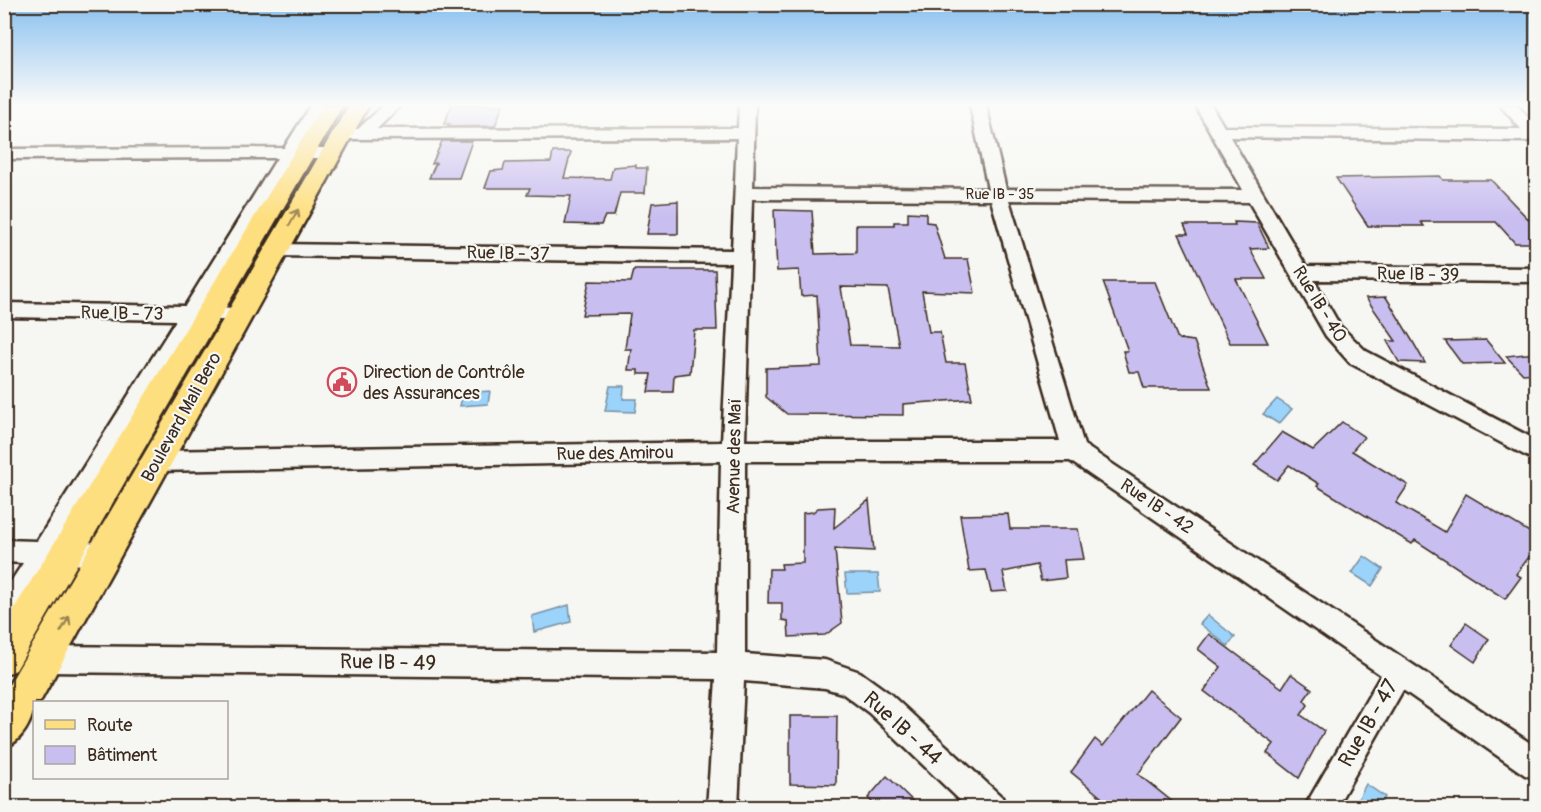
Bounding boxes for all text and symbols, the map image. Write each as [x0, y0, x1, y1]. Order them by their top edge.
street label: Rue IB - 35 [965, 185, 1035, 204]
one-way arrow [289, 209, 301, 226]
street label: Rue IB - 37 [467, 241, 550, 266]
street label: Rue IB - 40 [1287, 262, 1352, 347]
street label: Rue IB - 39 [1377, 262, 1459, 287]
street label: Rue IB - 73 [81, 301, 163, 326]
street label: Boulevard Mali Bero [136, 348, 227, 486]
place label: Direction de Contrôle des Assurances [363, 361, 525, 405]
public building icon: Direction de Contrôle des Assurances [326, 366, 358, 398]
street label: Avenue des Maï [722, 398, 747, 514]
street label: Rue des Amirou [556, 441, 674, 466]
street label: Rue IB - 42 [1116, 474, 1198, 539]
one-way arrow [59, 616, 71, 633]
street label: Rue IB - 49 [340, 648, 436, 677]
street label: Rue IB - 47 [1333, 675, 1404, 772]
street label: Rue IB - 44 [857, 686, 948, 771]
legend [33, 701, 228, 779]
text: Route [87, 714, 132, 737]
text: Bâtiment [87, 744, 158, 767]

